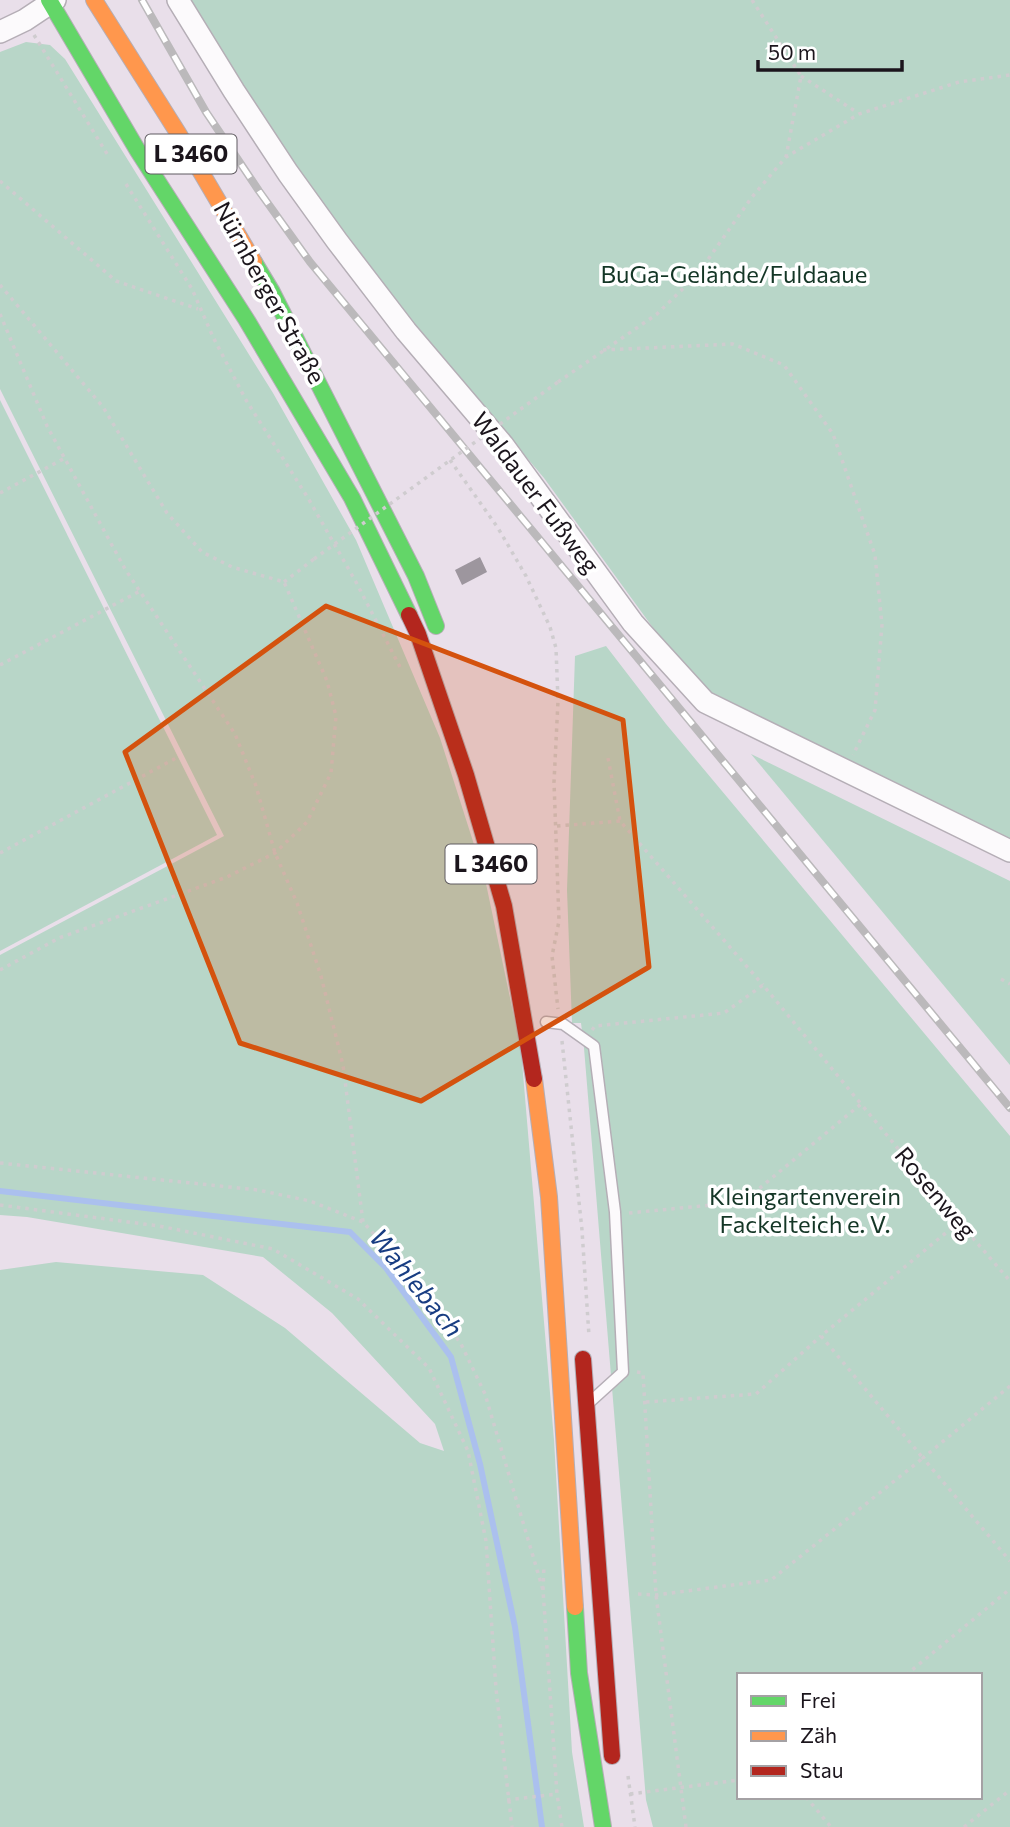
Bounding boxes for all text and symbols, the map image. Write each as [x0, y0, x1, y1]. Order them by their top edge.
scale bar [758, 28, 902, 72]
text: 50 m [768, 39, 816, 64]
road number: L 3460 [146, 134, 236, 174]
street label: Nürnberger Straße [208, 196, 332, 388]
park label: BuGa-Gelände/Fuldaaue [601, 259, 867, 288]
street label: Waldauer Fußweg [466, 406, 606, 578]
road number: L 3460 [446, 844, 536, 884]
street label: Rosenweg [889, 1140, 983, 1244]
park label: Kleingartenverein Fackelteich e. V. [709, 1181, 901, 1238]
water label: Wahlebach [364, 1222, 470, 1343]
legend [737, 1673, 982, 1799]
text: Frei [800, 1687, 836, 1712]
text: Zäh [800, 1722, 837, 1747]
text: Stau [800, 1757, 843, 1782]

